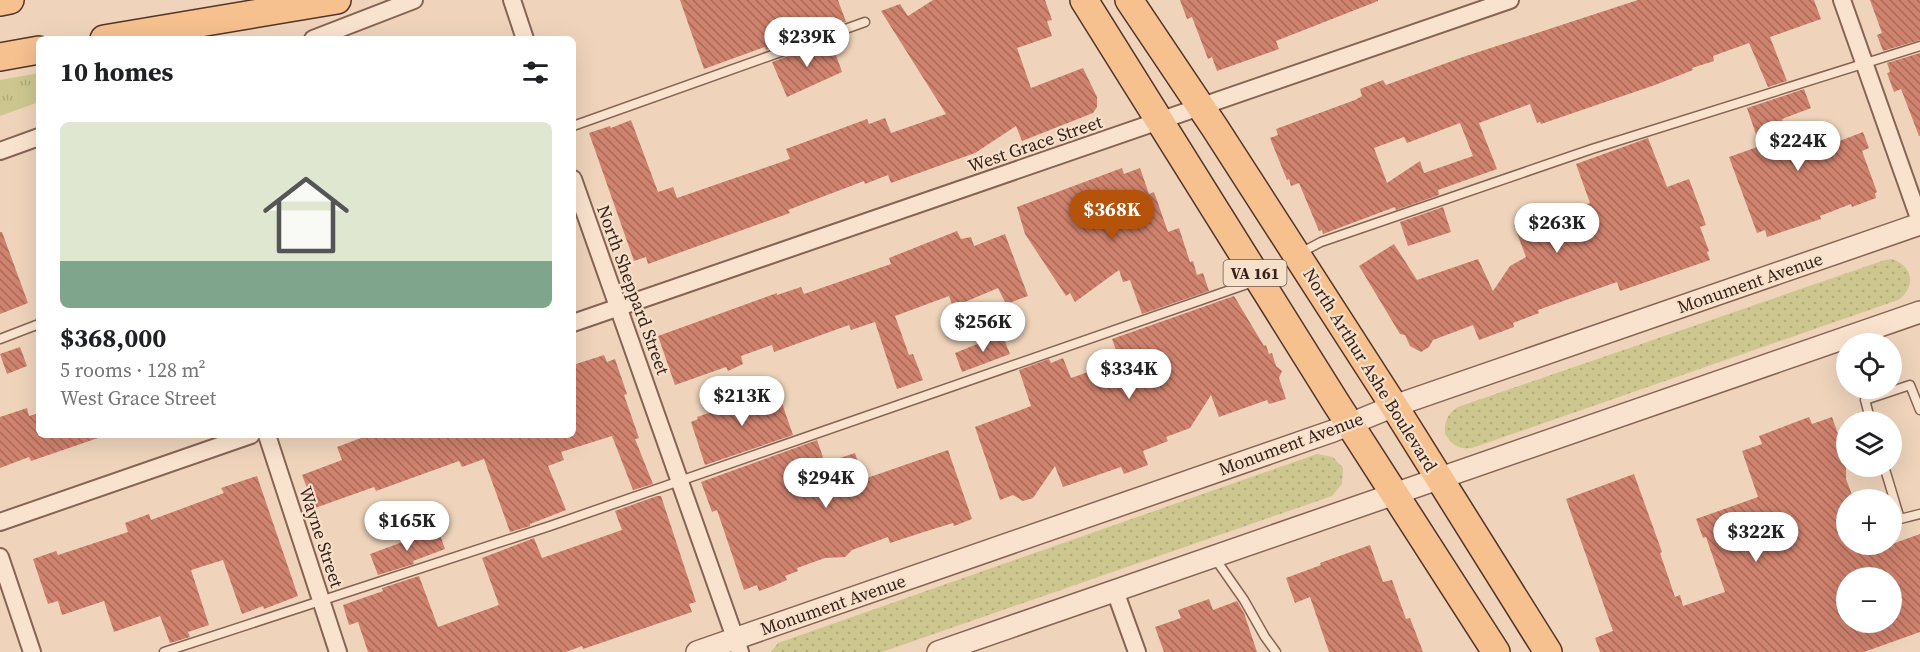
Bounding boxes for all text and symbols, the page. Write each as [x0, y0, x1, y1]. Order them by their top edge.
pin: $239K [765, 17, 849, 68]
text: $239K [778, 22, 836, 50]
text: 10 homes [60, 54, 173, 90]
icon: filters [519, 56, 552, 89]
street label: West Grace Street [964, 109, 1106, 178]
pin: $224K [1756, 121, 1840, 172]
text: $224K [1769, 126, 1827, 154]
icon: home [252, 161, 360, 269]
pin: $368K [1070, 190, 1154, 241]
text: $368K [1083, 195, 1141, 223]
street label: North Sheppard Street [591, 202, 676, 378]
pin: $263K [1515, 203, 1599, 254]
text: $263K [1528, 208, 1586, 236]
street label: Monument Avenue [1674, 246, 1826, 319]
road number: VA 161 [1224, 260, 1286, 286]
street label: North Arthur Ashe Boulevard [1297, 263, 1443, 476]
pin: $256K [941, 302, 1025, 353]
text: $256K [954, 307, 1012, 335]
text: $368,000 [60, 320, 166, 356]
map controls [1836, 333, 1902, 633]
button: locate [1836, 333, 1902, 399]
pin: $334K [1087, 349, 1171, 400]
text: $334K [1100, 354, 1158, 382]
text: 5 rooms · 128 m² [60, 356, 206, 384]
pin: $213K [700, 376, 784, 427]
text: $213K [713, 381, 771, 409]
text: West Grace Street [60, 384, 216, 412]
street label: Monument Avenue [1215, 406, 1367, 481]
button: layers [1836, 411, 1902, 477]
pin: $294K [784, 458, 868, 509]
text: $294K [797, 463, 855, 491]
street label: Wayne Street [293, 483, 350, 591]
button: + [1836, 489, 1902, 555]
pin: $165K [365, 501, 449, 552]
text: $165K [378, 506, 436, 534]
pin: $322K [1714, 512, 1798, 563]
text: $322K [1727, 517, 1785, 545]
button: − [1836, 567, 1902, 633]
street label: Monument Avenue [757, 568, 909, 641]

